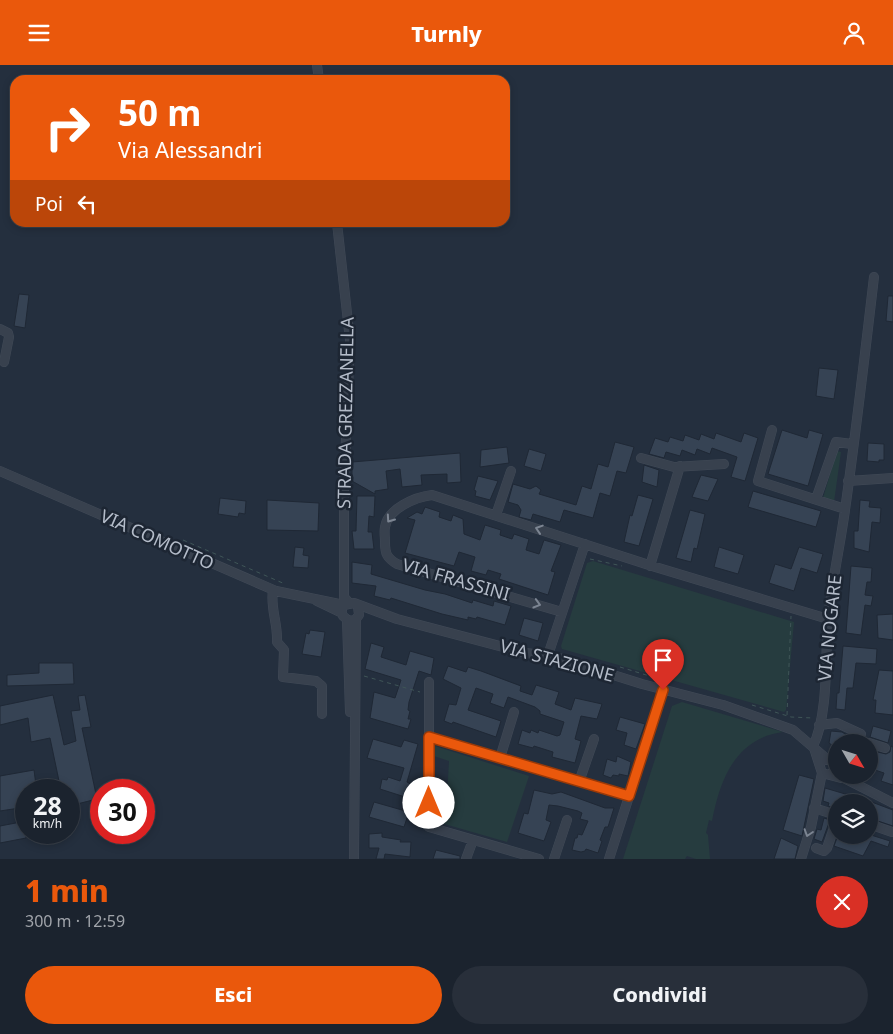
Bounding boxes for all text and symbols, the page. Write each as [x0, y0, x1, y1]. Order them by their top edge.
text: Turnly [411, 18, 482, 48]
icon: menu [25, 19, 53, 47]
icon: person [840, 19, 868, 47]
text: 50 m [118, 89, 201, 136]
icon: right [35, 95, 100, 160]
text: Via Alessandri [118, 134, 262, 164]
icon: left [73, 190, 101, 218]
text: Poi [35, 191, 63, 217]
street label: STRADA GREZZANELLA [331, 316, 359, 509]
street label: VIA COMOTTO [97, 503, 218, 575]
one-way arrow [387, 513, 396, 523]
one-way arrow [535, 525, 544, 535]
street label: VIA FRASSINI [400, 552, 513, 606]
street label: VIA NOGARE [811, 574, 847, 682]
one-way arrow [532, 599, 540, 609]
street label: VIA STAZIONE [497, 633, 617, 687]
pin [642, 639, 684, 690]
icon: arrive [649, 646, 677, 674]
north arrow [828, 734, 878, 784]
map controls [828, 734, 878, 844]
position arrow [402, 776, 454, 828]
speed limit sign: 30 [90, 779, 155, 844]
text: 28 [33, 788, 62, 822]
button: layers [828, 794, 878, 844]
text: km/h [33, 815, 62, 832]
one-way arrow [804, 829, 814, 837]
text: 1 min [25, 870, 109, 911]
button: close [816, 876, 868, 928]
text: 300 m · 12:59 [25, 910, 125, 932]
button: Esci [25, 966, 442, 1024]
button: Condividi [452, 966, 868, 1024]

